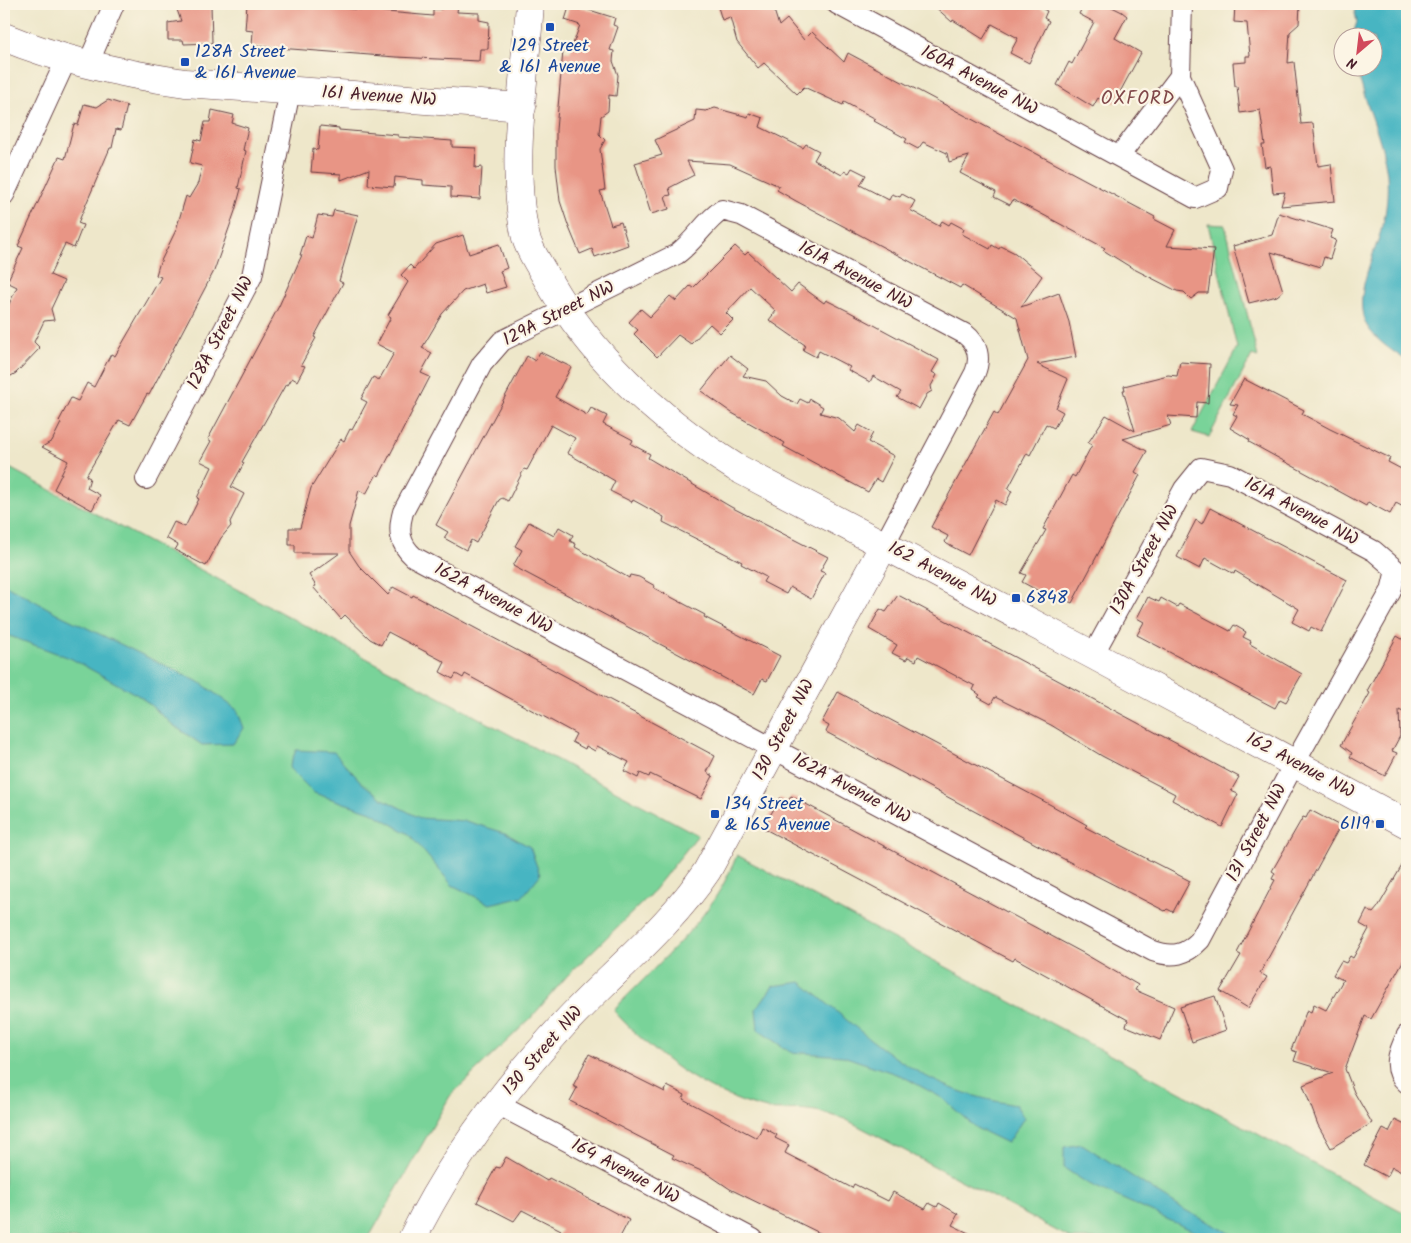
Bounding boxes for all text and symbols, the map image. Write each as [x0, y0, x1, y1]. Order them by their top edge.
marker: 129 Street & 161 Avenue [544, 21, 556, 33]
north arrow [1334, 28, 1384, 78]
place label: 129 Street & 161 Avenue [499, 32, 601, 82]
place label: 128A Street & 161 Avenue [195, 38, 296, 88]
street label: 160A Avenue NW [915, 38, 1043, 124]
text: N [1343, 51, 1361, 74]
marker: 128A Street & 161 Avenue [179, 56, 191, 68]
street label: 161 Avenue NW [321, 79, 437, 115]
district label: OXFORD [1101, 84, 1175, 114]
street label: 161A Avenue NW [793, 234, 917, 318]
street label: 128A Street NW [180, 271, 262, 395]
street label: 129A Street NW [498, 273, 620, 355]
street label: 161A Avenue NW [1239, 470, 1363, 554]
street label: 130A Street NW [1103, 500, 1187, 620]
street label: 162 Avenue NW [882, 534, 1002, 616]
street label: 162A Avenue NW [428, 556, 558, 642]
place label: 6848 [1026, 584, 1068, 613]
marker: 6848 [1010, 592, 1022, 604]
street label: 130 Street NW [745, 674, 823, 786]
street label: 162 Avenue NW [1240, 725, 1360, 807]
street label: 162A Avenue NW [786, 746, 916, 832]
street label: 131 Street NW [1219, 779, 1295, 887]
place label: 134 Street & 165 Avenue [725, 790, 830, 840]
marker: 134 Street & 165 Avenue [709, 808, 721, 820]
place label: 6119 [1340, 810, 1370, 839]
marker: 6119 [1374, 818, 1386, 830]
street label: 130 Street NW [496, 999, 590, 1103]
street label: 164 Avenue NW [566, 1131, 684, 1213]

